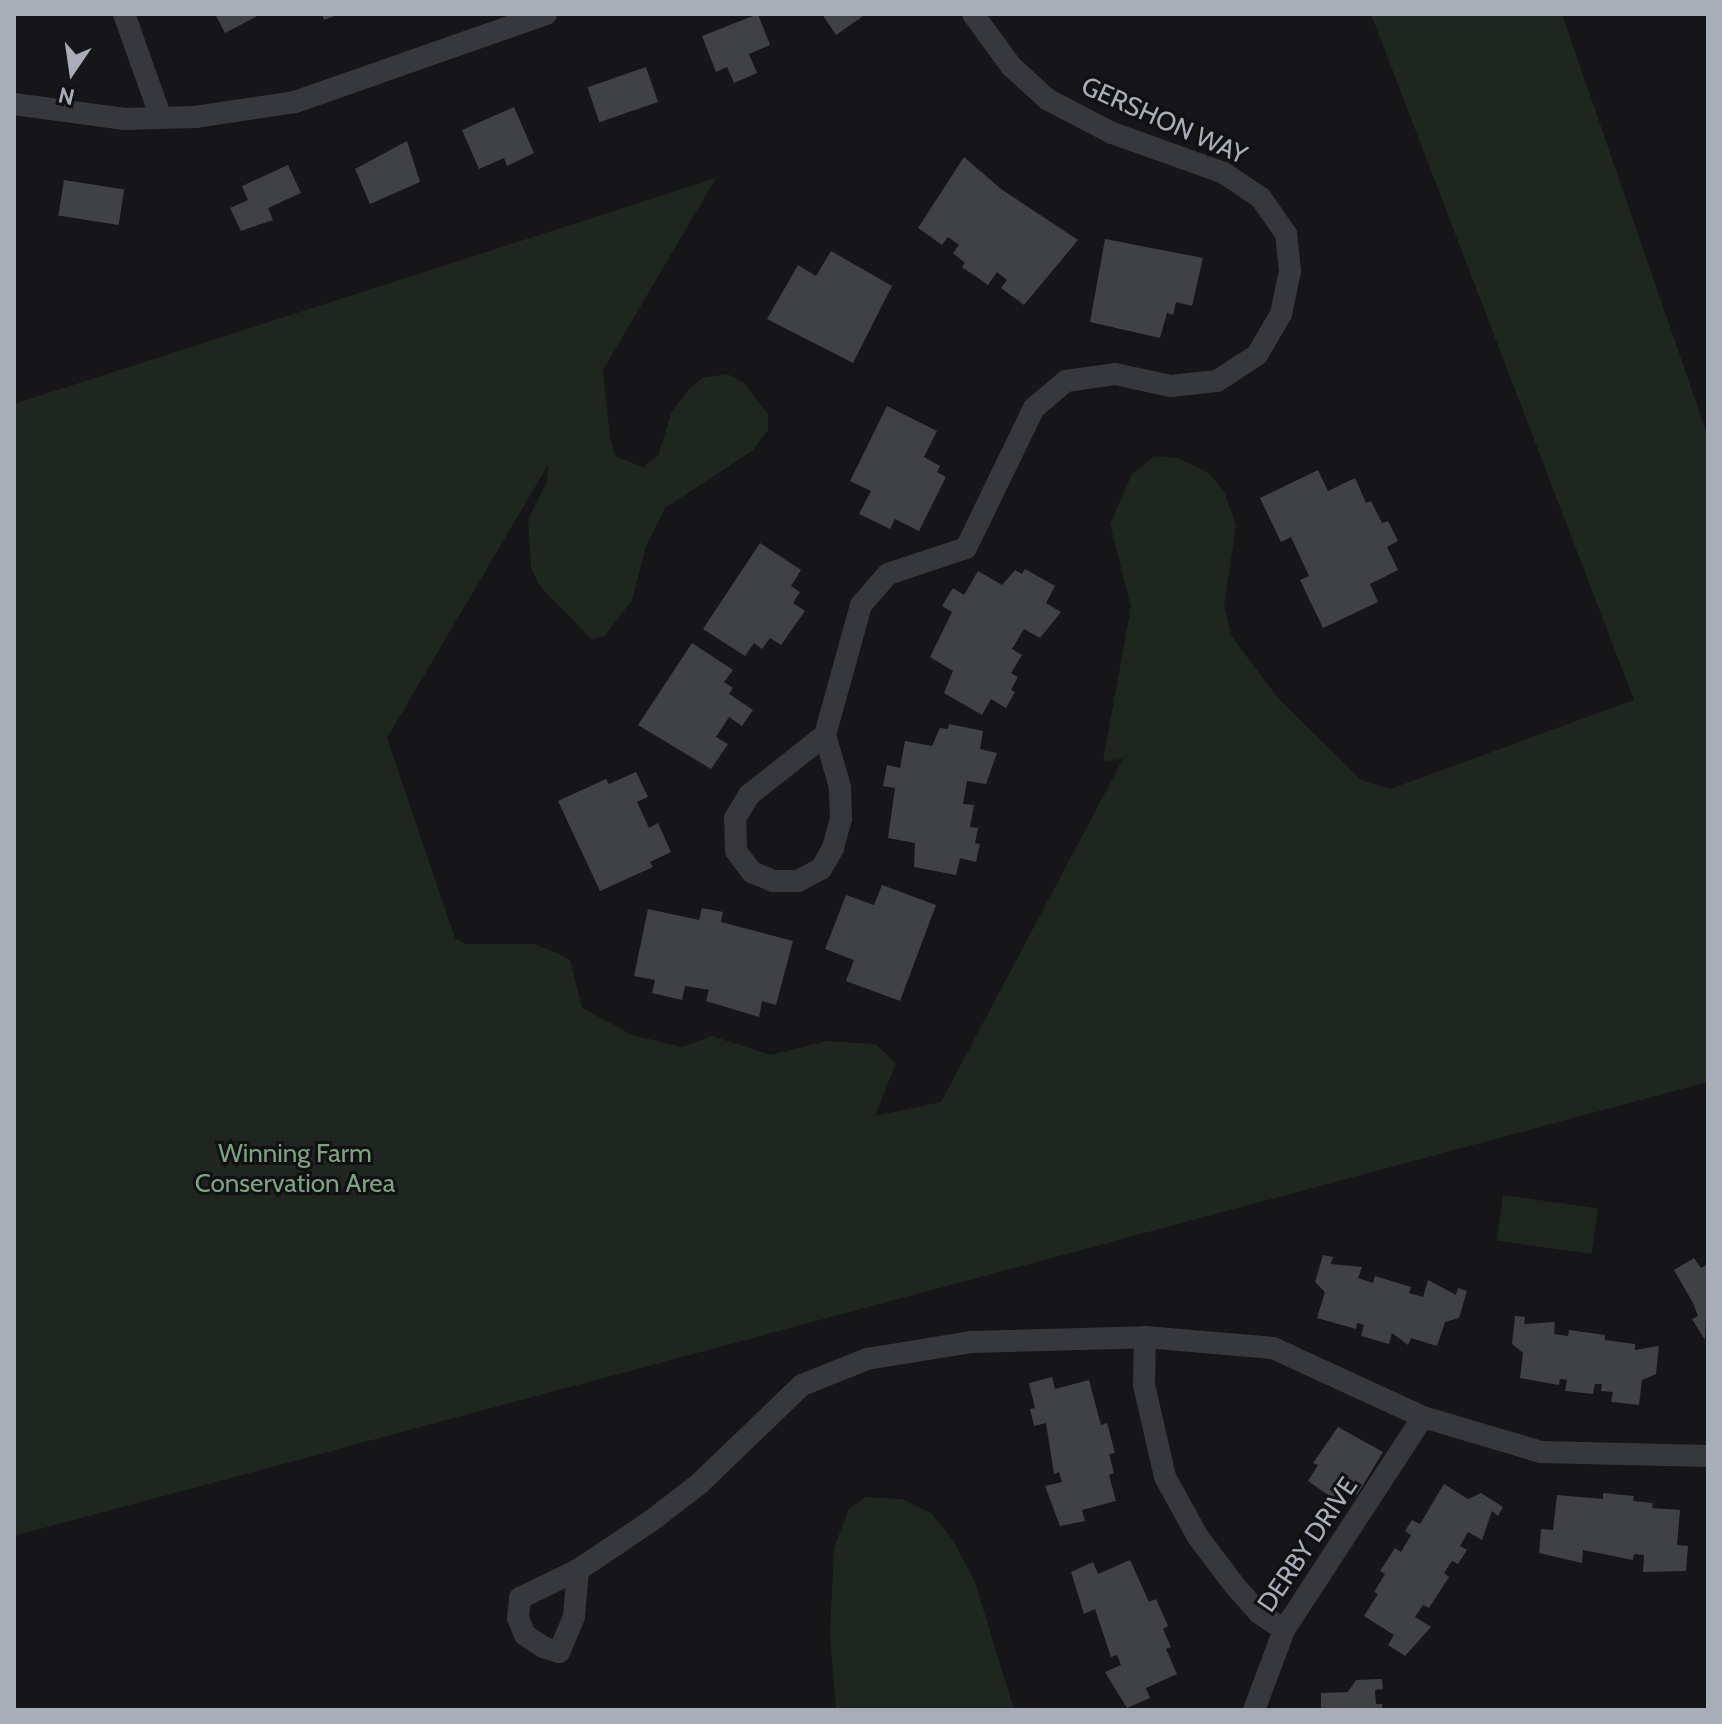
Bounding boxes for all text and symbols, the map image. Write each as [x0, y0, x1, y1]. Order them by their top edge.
north arrow [32, 32, 112, 112]
street label: GERSHON WAY [1076, 71, 1252, 171]
text: N [56, 81, 77, 111]
park label: Winning Farm Conservation Area [195, 1138, 395, 1200]
street label: DERBY DRIVE [1251, 1472, 1365, 1618]

